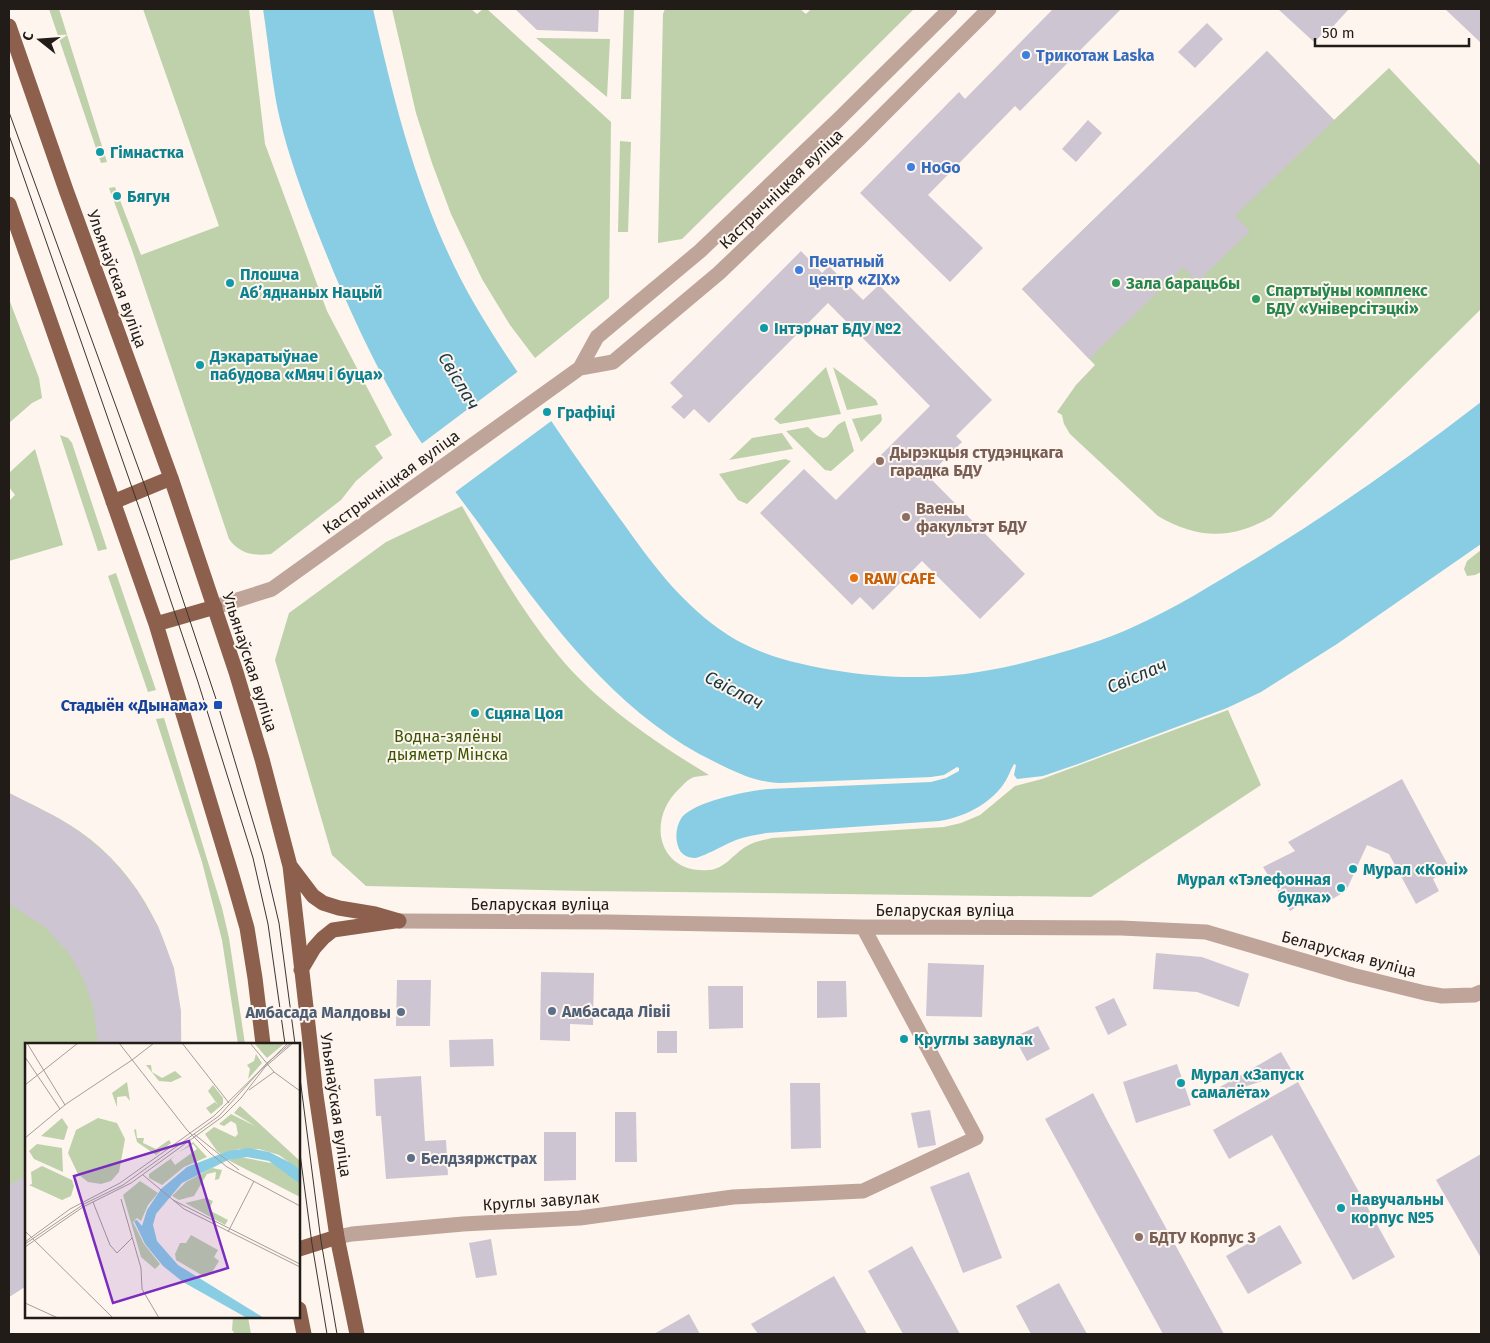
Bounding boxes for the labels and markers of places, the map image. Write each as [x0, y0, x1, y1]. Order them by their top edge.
place label: Трикотаж Laska [1036, 46, 1155, 65]
marker: Трикотаж Laska [1020, 49, 1032, 61]
place label: Гімнастка [110, 143, 184, 162]
marker: Гімнастка [94, 146, 106, 158]
place label: HoGo [921, 158, 961, 177]
marker: HoGo [905, 161, 917, 173]
place label: Бягун [127, 187, 170, 206]
marker: Бягун [111, 190, 123, 202]
place label: Печатный центр «ZIX» [809, 252, 900, 289]
marker: Печатный центр «ZIX» [793, 264, 805, 276]
place label: Плошча Абʼяднаных Нацый [239, 265, 383, 302]
place label: Зала барацьбы [1125, 274, 1240, 293]
marker: Плошча Абʼяднаных Нацый [224, 277, 236, 289]
marker: Зала барацьбы [1110, 277, 1122, 289]
place label: Спартыўны комплекс БДУ «Універсітэцкі» [1266, 281, 1428, 318]
marker: Спартыўны комплекс БДУ «Універсітэцкі» [1250, 293, 1262, 305]
place label: Інтэрнат БДУ №2 [774, 319, 901, 338]
marker: Інтэрнат БДУ №2 [758, 322, 770, 334]
place label: Дэкаратыўнае пабудова «Мяч і буца» [209, 347, 383, 384]
marker: Дэкаратыўнае пабудова «Мяч і буца» [194, 359, 206, 371]
place label: Графіці [557, 403, 615, 422]
marker: Графіці [541, 406, 553, 418]
place label: Дырэкцыя студэнцкага гарадка БДУ [889, 443, 1064, 480]
marker: Дырэкцыя студэнцкага гарадка БДУ [874, 455, 886, 467]
place label: Ваены факультэт БДУ [916, 499, 1028, 536]
marker: Ваены факультэт БДУ [900, 511, 912, 523]
place label: RAW CAFE [864, 569, 936, 588]
marker: RAW CAFE [848, 572, 860, 584]
place label: Стадыён «Дынама» [61, 696, 208, 715]
marker: Стадыён «Дынама» [212, 699, 224, 711]
place label: Сцяна Цоя [485, 704, 563, 723]
marker: Сцяна Цоя [469, 707, 481, 719]
place label: Мурал «Коні» [1363, 860, 1468, 879]
marker: Мурал «Коні» [1347, 863, 1359, 875]
place label: Мурал «Тэлефонная будка» [1177, 870, 1331, 907]
marker: Мурал «Тэлефонная будка» [1335, 882, 1347, 894]
place label: Амбасада Лівіі [561, 1002, 671, 1021]
place label: Амбасада Малдовы [245, 1003, 391, 1022]
marker: Амбасада Лівіі [546, 1005, 558, 1017]
marker: Амбасада Малдовы [395, 1006, 407, 1018]
place label: Круглы завулак [914, 1030, 1033, 1049]
marker: Круглы завулак [898, 1033, 910, 1045]
place label: Мурал «Запуск самалёта» [1191, 1065, 1304, 1102]
marker: Мурал «Запуск самалёта» [1175, 1077, 1187, 1089]
place label: Белдзяржстрах [421, 1149, 538, 1168]
marker: Белдзяржстрах [405, 1152, 417, 1164]
place label: Навучальны корпус №5 [1351, 1190, 1444, 1227]
marker: Навучальны корпус №5 [1335, 1202, 1347, 1214]
place label: БДТУ Корпус 3 [1149, 1228, 1256, 1247]
marker: БДТУ Корпус 3 [1133, 1231, 1145, 1243]

